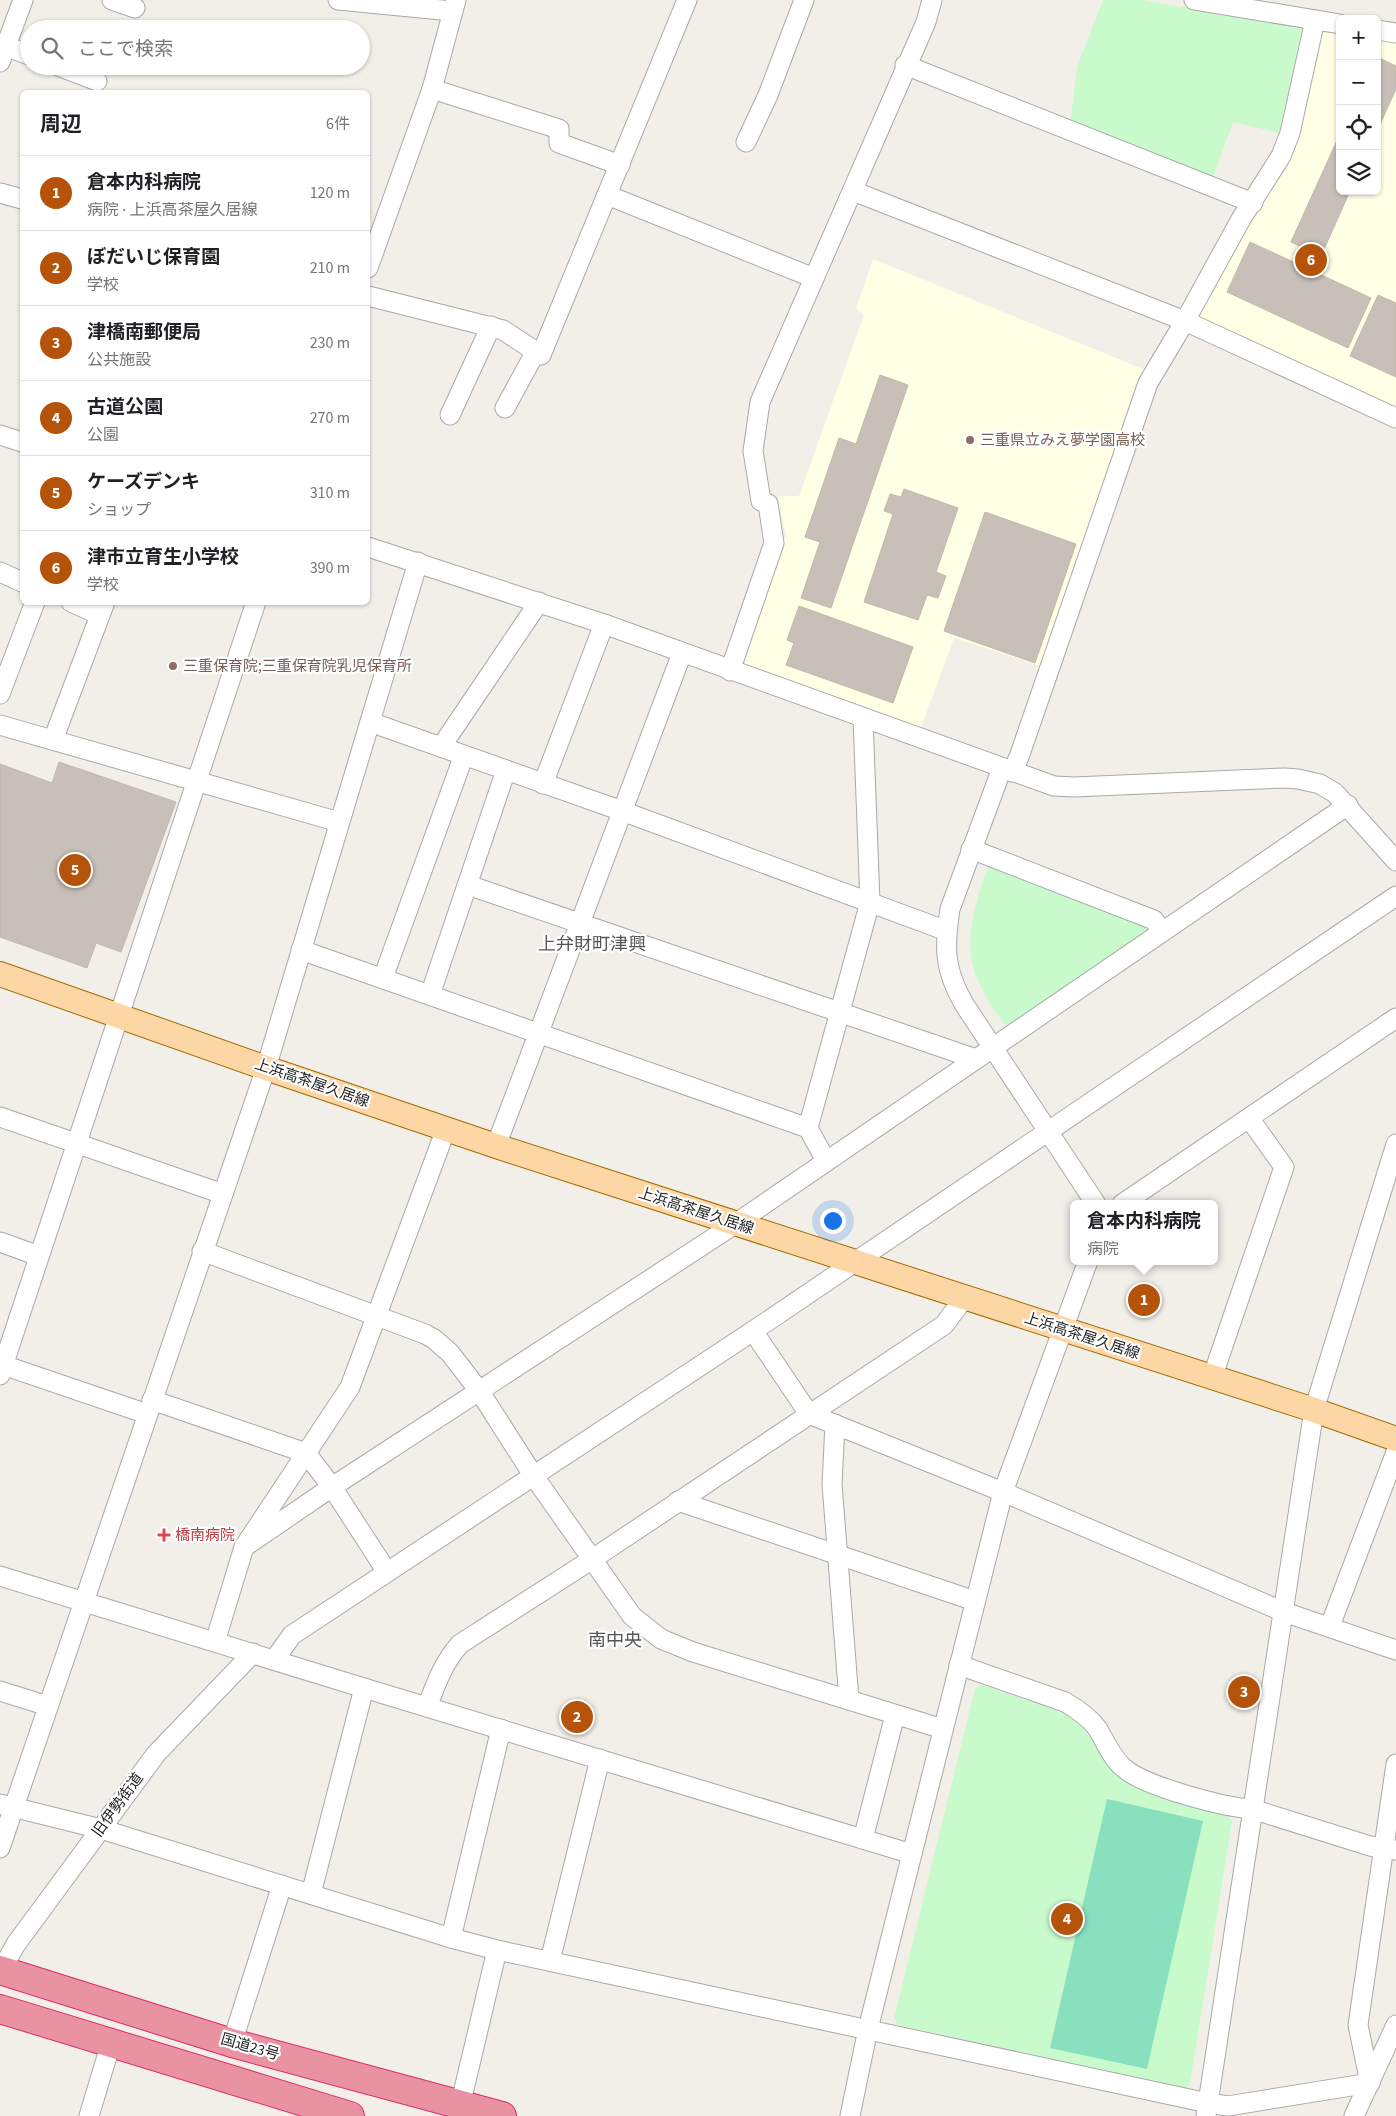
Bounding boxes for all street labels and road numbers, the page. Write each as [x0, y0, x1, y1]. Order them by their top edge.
street label: 上浜高茶屋久居線 [252, 1054, 372, 1112]
street label: 上浜高茶屋久居線 [636, 1182, 756, 1240]
street label: 上浜高茶屋久居線 [1022, 1307, 1142, 1365]
street label: 旧伊勢街道 [87, 1768, 149, 1842]
street label: 国道23号 [218, 2029, 282, 2065]

